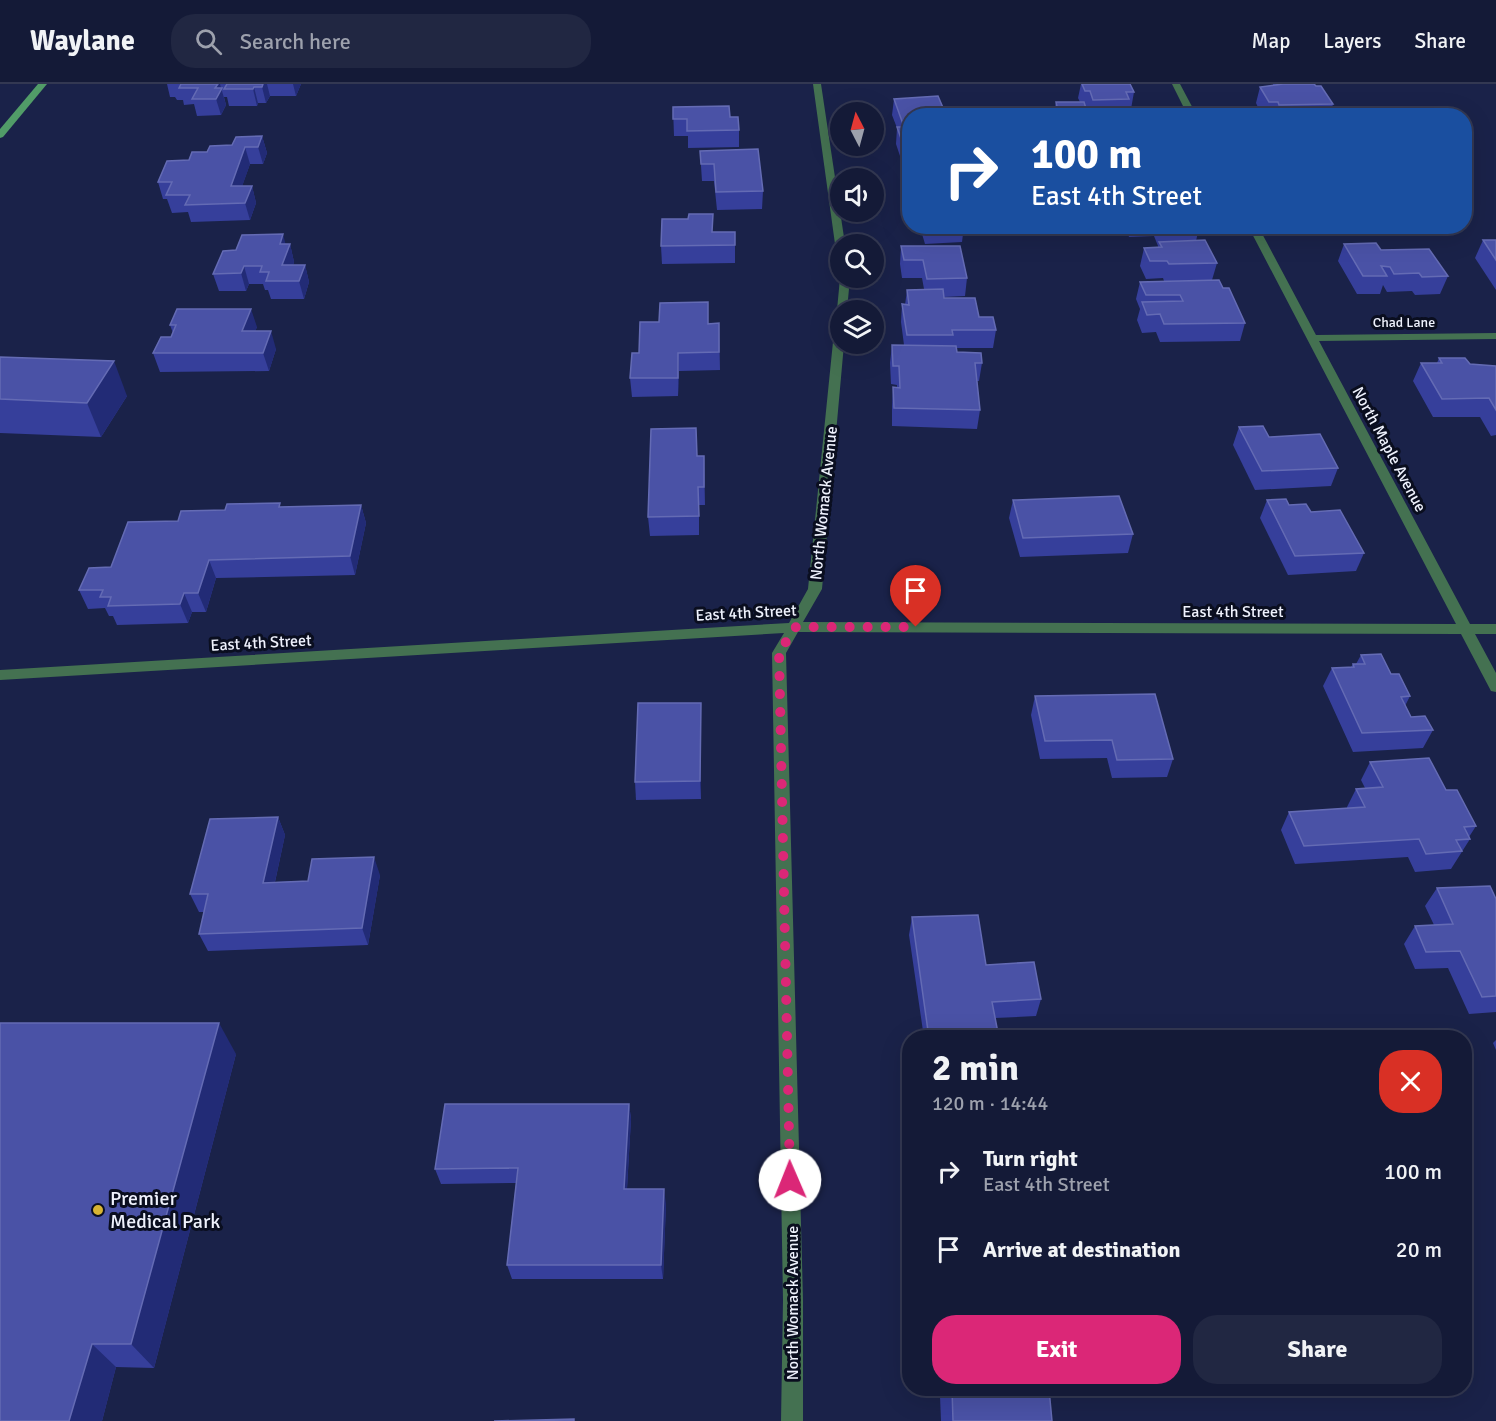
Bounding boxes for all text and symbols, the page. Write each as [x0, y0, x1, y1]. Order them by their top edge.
search box [171, 14, 591, 68]
text: Waylane [30, 24, 135, 58]
icon: search [192, 25, 225, 58]
text: Search here [240, 28, 351, 55]
text: Map [1252, 28, 1290, 54]
text: Layers [1323, 28, 1381, 54]
text: Share [1414, 28, 1466, 54]
north arrow [830, 102, 884, 156]
map controls [830, 102, 884, 354]
text: 100 m [1031, 129, 1142, 180]
icon: right [932, 132, 1010, 210]
button: sound [830, 168, 884, 222]
text: East 4th Street [1031, 180, 1202, 213]
button: search [830, 234, 884, 288]
button: layers [830, 300, 884, 354]
street label: Chad Lane [1373, 314, 1435, 331]
street label: North Maple Avenue [1348, 383, 1431, 515]
street label: North Womack Avenue [806, 425, 842, 581]
pin [890, 565, 941, 627]
icon: arrive [899, 574, 932, 607]
street label: East 4th Street [695, 600, 798, 626]
street label: East 4th Street [1182, 602, 1284, 622]
street label: East 4th Street [210, 630, 313, 656]
text: 2 min [932, 1046, 1019, 1091]
button: close [1379, 1050, 1442, 1113]
text: 120 m · 14:44 [932, 1091, 1048, 1116]
text: Turn right [983, 1145, 1078, 1172]
position arrow [758, 1148, 822, 1212]
icon: right [932, 1155, 965, 1188]
text: 100 m [1384, 1158, 1442, 1185]
text: East 4th Street [983, 1172, 1110, 1197]
place label: Premier Medical Park [110, 1186, 220, 1234]
marker: Premier Medical Park [91, 1203, 105, 1217]
street label: North Womack Avenue [783, 1226, 803, 1380]
icon: arrive [932, 1233, 965, 1266]
text: Arrive at destination [983, 1236, 1180, 1263]
text: 20 m [1396, 1236, 1442, 1263]
button: Exit [932, 1315, 1181, 1384]
button: Share [1193, 1315, 1442, 1384]

